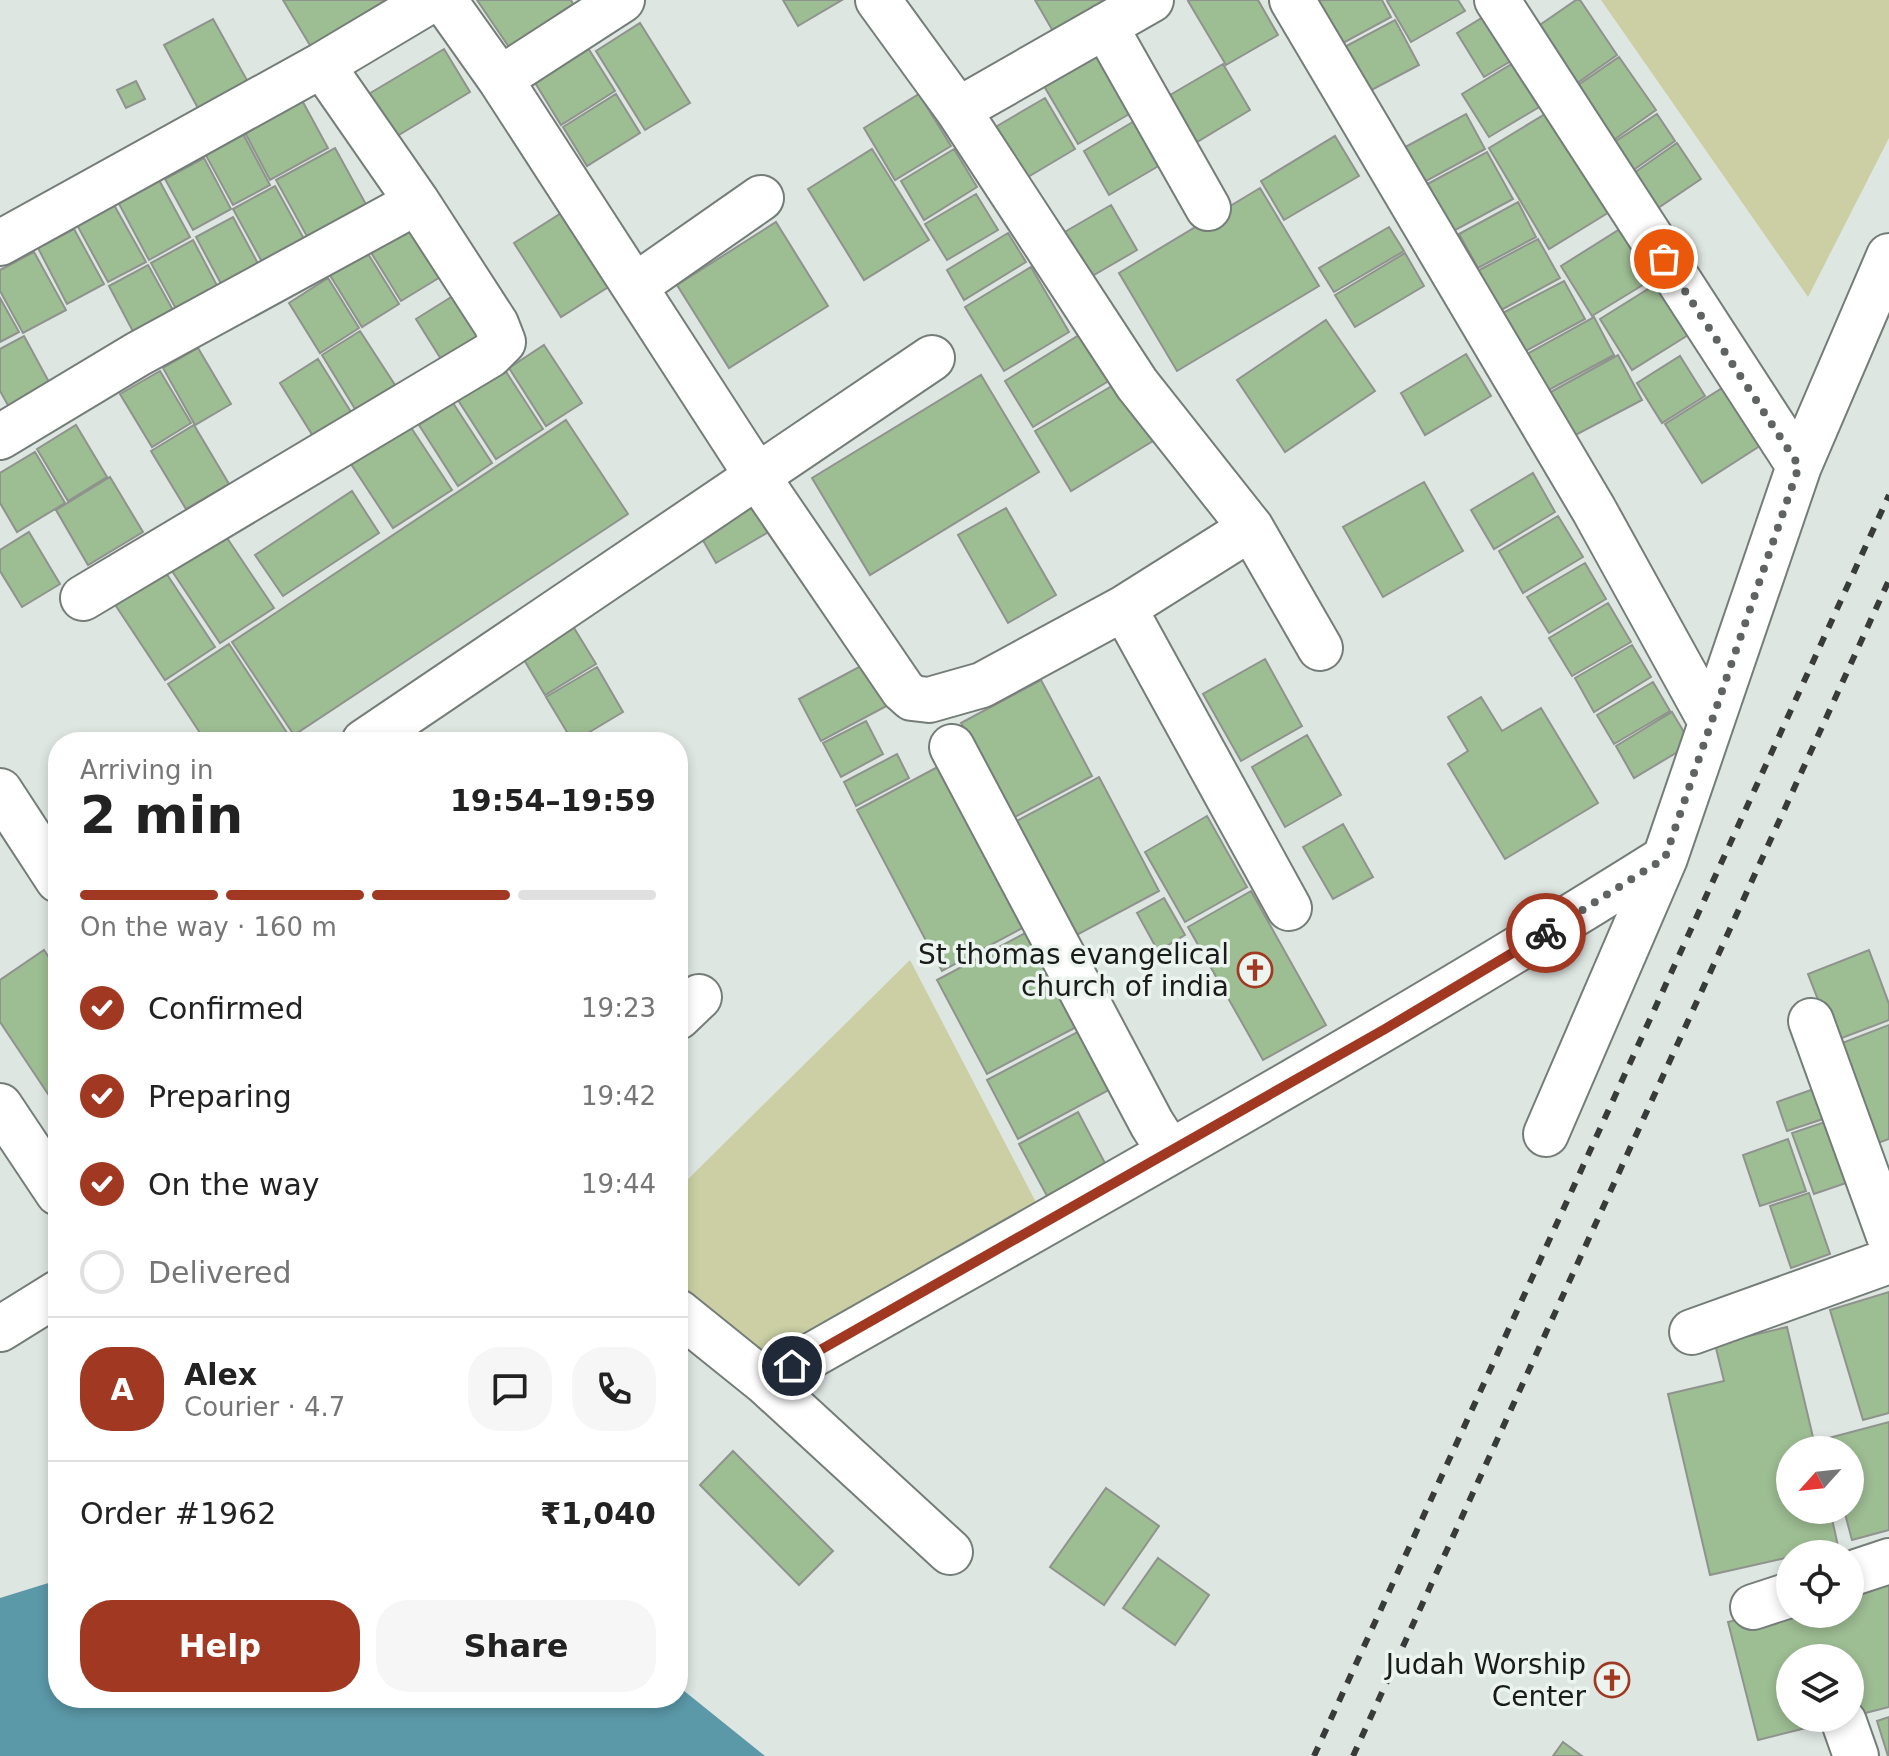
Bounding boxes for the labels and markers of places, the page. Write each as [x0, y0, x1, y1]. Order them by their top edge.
pin [1630, 225, 1698, 293]
place label: St thomas evangelical church of india [918, 938, 1229, 1003]
church icon: St thomas evangelical church of india [1236, 951, 1274, 989]
pin [758, 1332, 826, 1400]
place label: Judah Worship Center [1384, 1648, 1586, 1713]
church icon: Judah Worship Center [1593, 1661, 1631, 1699]

